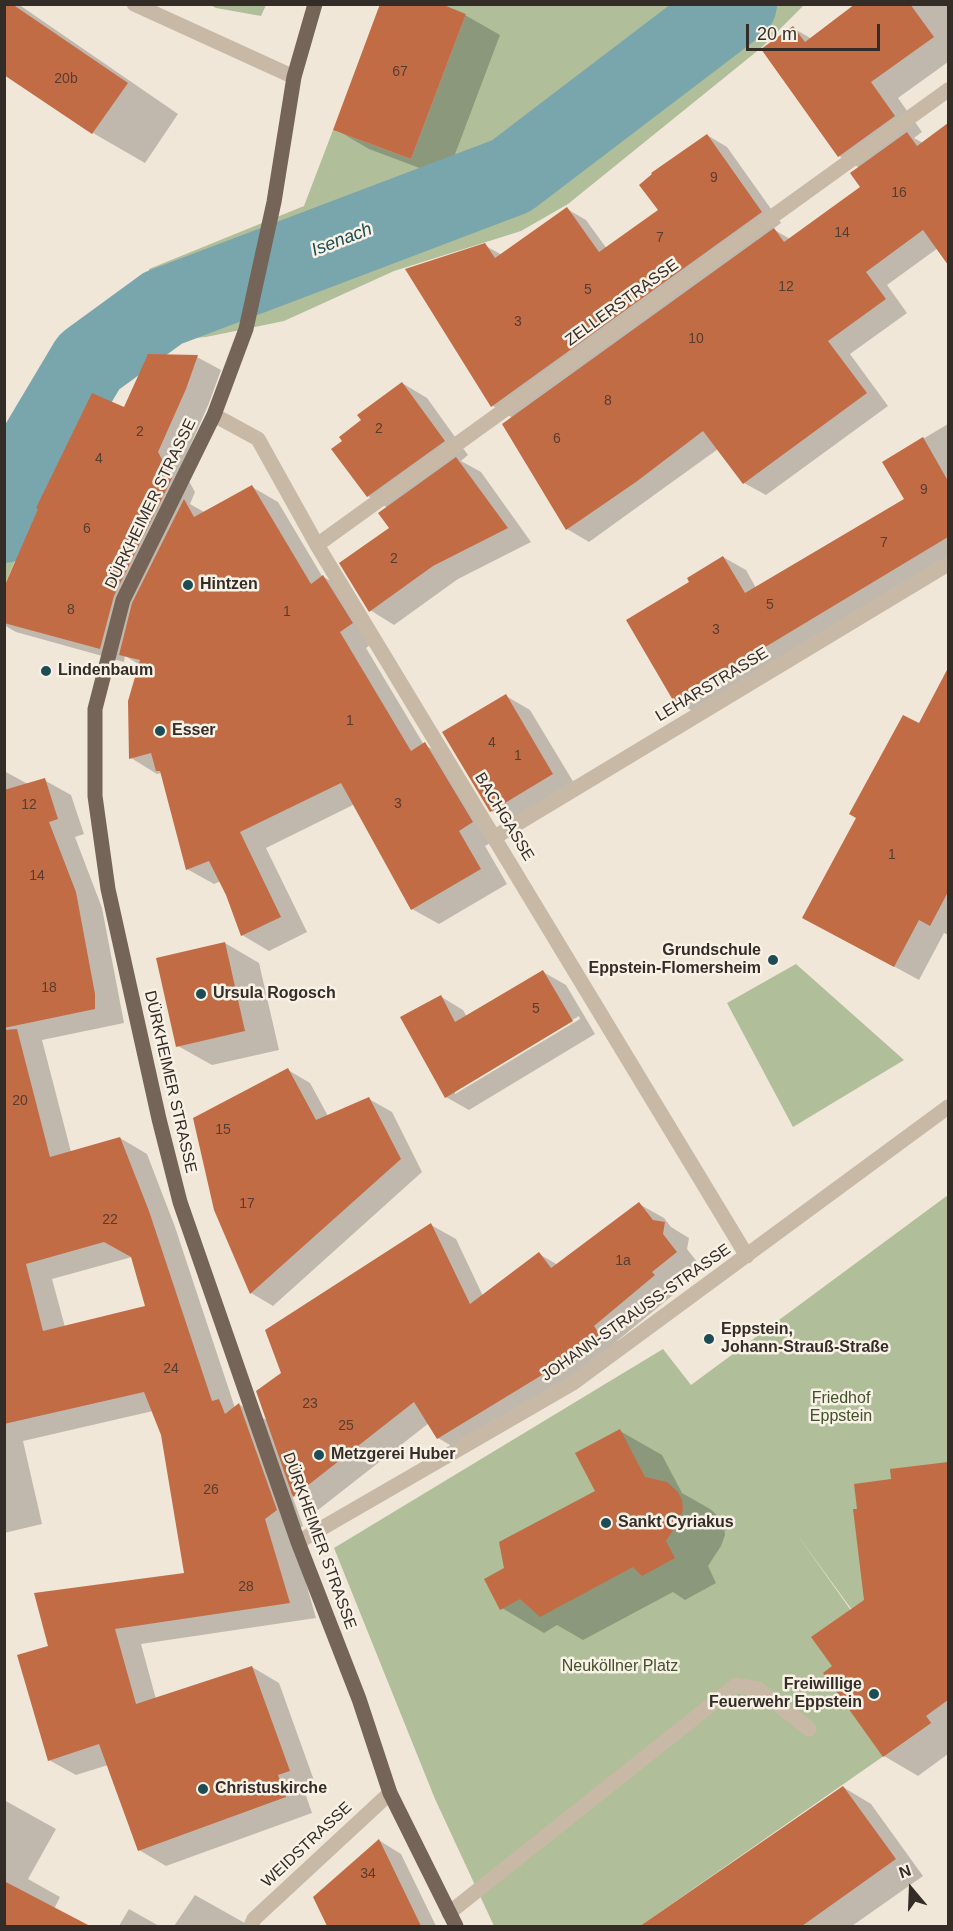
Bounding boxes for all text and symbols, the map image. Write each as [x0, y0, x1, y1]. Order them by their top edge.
scale bar [749, 12, 882, 50]
text: 20 m [757, 24, 797, 44]
house number: 67 [392, 64, 408, 80]
house number: 20b [54, 71, 78, 87]
house number: 9 [710, 170, 718, 186]
house number: 16 [891, 185, 907, 201]
water label: Isenach [309, 219, 375, 261]
house number: 14 [834, 225, 850, 241]
house number: 7 [656, 230, 664, 246]
street label: ZELLERSTRASSE [562, 256, 682, 350]
house number: 12 [778, 279, 794, 295]
house number: 5 [584, 282, 592, 298]
house number: 3 [514, 314, 522, 330]
house number: 10 [688, 331, 704, 347]
house number: 8 [604, 393, 612, 409]
street label: DÜRKHEIMER STRASSE [101, 416, 201, 592]
house number: 2 [375, 421, 383, 437]
house number: 2 [136, 424, 144, 440]
house number: 6 [553, 431, 561, 447]
house number: 4 [95, 451, 103, 467]
house number: 9 [920, 482, 928, 498]
house number: 6 [83, 521, 91, 537]
house number: 7 [880, 535, 888, 551]
house number: 2 [390, 551, 398, 567]
place label: Hintzen [200, 575, 258, 595]
marker: Hintzen [181, 578, 195, 592]
house number: 5 [766, 597, 774, 613]
house number: 8 [67, 602, 75, 618]
house number: 1 [283, 604, 291, 620]
house number: 3 [712, 622, 720, 638]
street label: LEHARSTRASSE [652, 644, 772, 726]
place label: Lindenbaum [58, 661, 153, 681]
marker: Lindenbaum [39, 664, 53, 678]
house number: 1 [346, 713, 354, 729]
place label: Esser [172, 721, 216, 741]
marker: Esser [153, 724, 167, 738]
house number: 4 [488, 735, 496, 751]
house number: 1 [514, 748, 522, 764]
street label: BACHGASSE [470, 769, 538, 865]
house number: 3 [394, 796, 402, 812]
house number: 12 [21, 797, 37, 813]
house number: 1 [888, 847, 896, 863]
house number: 14 [29, 868, 45, 884]
place label: Grundschule Eppstein-Flomersheim [589, 941, 761, 979]
marker: Grundschule Eppstein-Flomersheim [766, 953, 780, 967]
house number: 18 [41, 980, 57, 996]
place label: Ursula Rogosch [213, 984, 336, 1004]
marker: Ursula Rogosch [194, 987, 208, 1001]
street label: DÜRKHEIMER STRASSE [140, 989, 200, 1175]
house number: 5 [532, 1001, 540, 1017]
house number: 20 [12, 1093, 28, 1109]
house number: 15 [215, 1122, 231, 1138]
house number: 17 [239, 1196, 255, 1212]
house number: 22 [102, 1212, 118, 1228]
street label: JOHANN-STRAUSS-STRASSE [538, 1240, 734, 1386]
house number: 1a [615, 1253, 631, 1269]
place label: Eppstein, Johann-Strauß-Straße [721, 1320, 889, 1358]
marker: Eppstein, Johann-Strauß-Straße [702, 1332, 716, 1346]
house number: 24 [163, 1361, 179, 1377]
park label: Friedhof Eppstein [810, 1389, 872, 1427]
house number: 23 [302, 1396, 318, 1412]
house number: 25 [338, 1418, 354, 1434]
place label: Metzgerei Huber [331, 1445, 455, 1465]
marker: Metzgerei Huber [312, 1448, 326, 1462]
street label: DÜRKHEIMER STRASSE [278, 1450, 360, 1632]
house number: 26 [203, 1482, 219, 1498]
place label: Sankt Cyriakus [618, 1513, 734, 1533]
marker: Sankt Cyriakus [599, 1516, 613, 1530]
house number: 28 [238, 1579, 254, 1595]
park label: Neuköllner Platz [562, 1657, 678, 1677]
place label: Freiwillige Feuerwehr Eppstein [709, 1675, 862, 1713]
marker: Freiwillige Feuerwehr Eppstein [867, 1687, 881, 1701]
place label: Christuskirche [215, 1779, 327, 1799]
marker: Christuskirche [196, 1782, 210, 1796]
street label: WEIDSTRASSE [258, 1798, 356, 1892]
north arrow [881, 1859, 941, 1919]
text: N [897, 1862, 913, 1881]
house number: 34 [360, 1866, 376, 1882]

